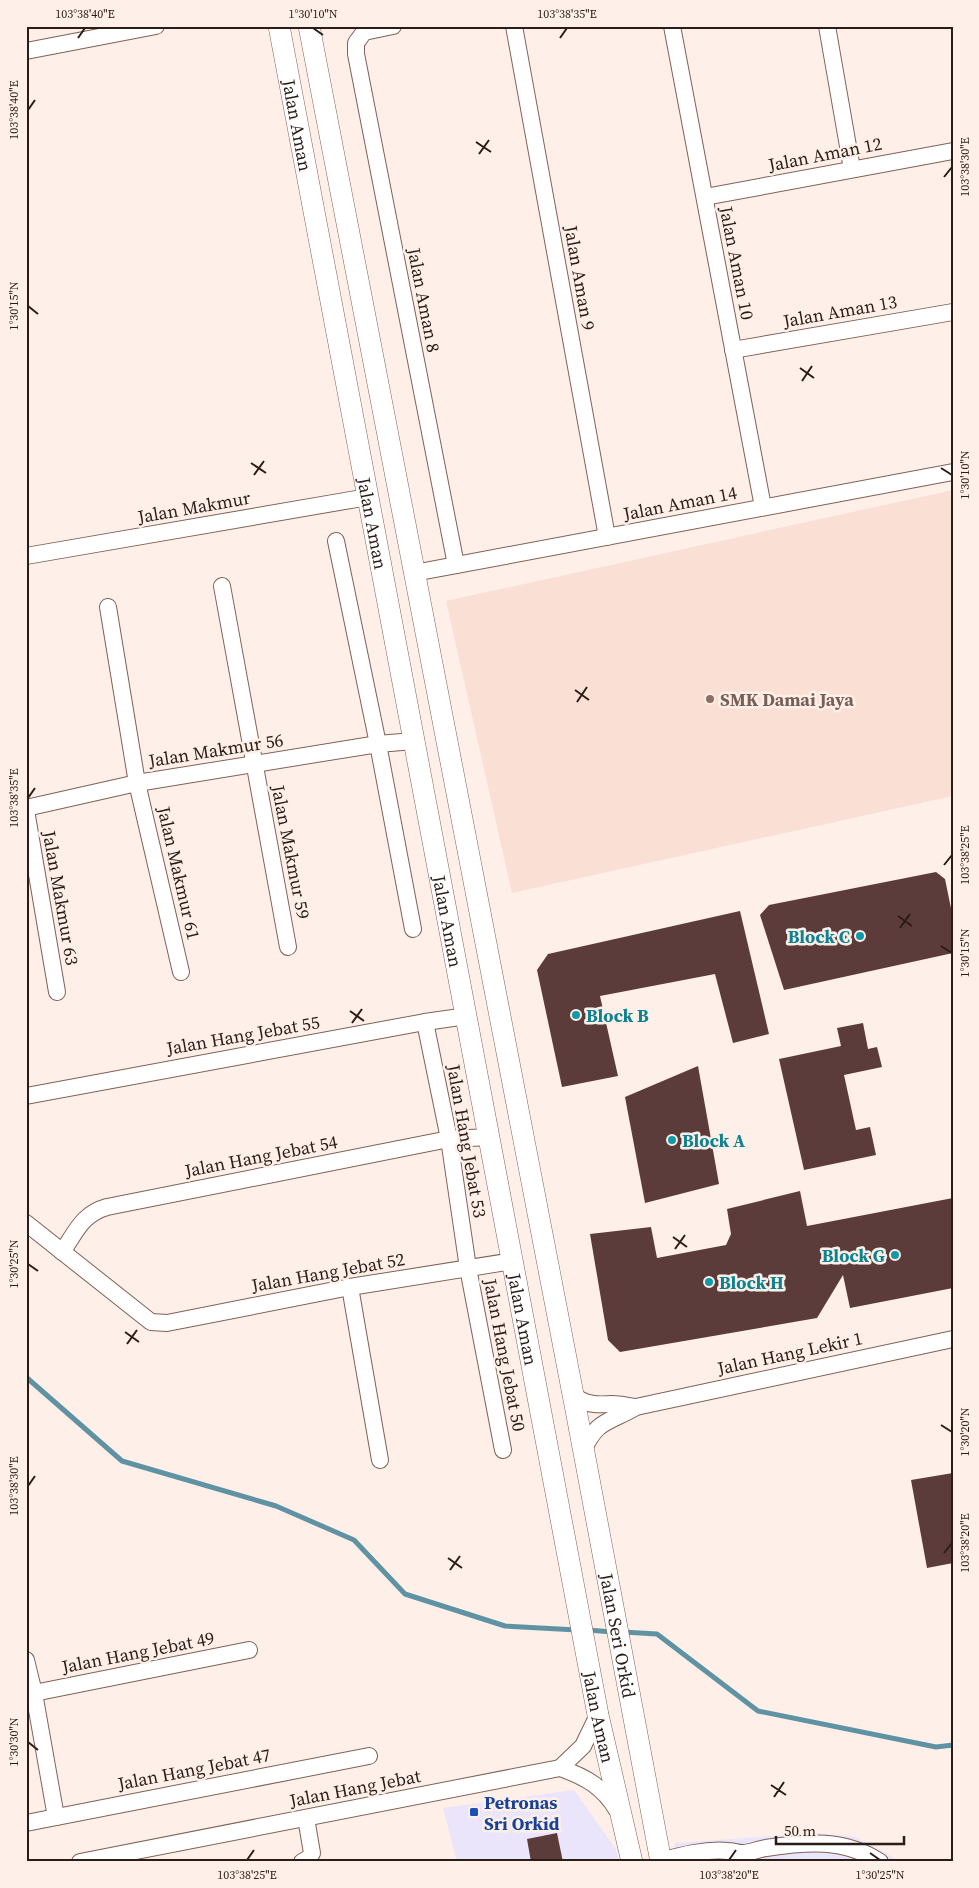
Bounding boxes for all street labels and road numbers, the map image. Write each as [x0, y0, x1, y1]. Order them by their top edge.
street label: Jalan Aman [277, 76, 319, 173]
street label: Jalan Aman 12 [765, 131, 884, 177]
street label: Jalan Aman 10 [714, 203, 760, 322]
street label: Jalan Aman 9 [558, 223, 602, 332]
street label: Jalan Aman 8 [401, 245, 446, 354]
street label: Jalan Aman 13 [780, 289, 899, 333]
street label: Jalan Aman [352, 474, 394, 571]
street label: Jalan Aman 14 [620, 480, 739, 526]
street label: Jalan Makmur [135, 485, 253, 529]
street label: Jalan Makmur 56 [146, 727, 285, 773]
street label: Jalan Makmur 59 [266, 782, 316, 921]
street label: Jalan Makmur 61 [151, 803, 206, 942]
street label: Jalan Makmur 63 [37, 828, 85, 967]
street label: Jalan Aman [427, 872, 469, 969]
street label: Jalan Hang Jebat 55 [163, 1009, 322, 1061]
street label: Jalan Hang Jebat 53 [441, 1061, 493, 1220]
street label: Jalan Hang Jebat 54 [182, 1129, 339, 1183]
street label: Jalan Hang Jebat 52 [248, 1246, 407, 1298]
street label: Jalan Aman [502, 1270, 544, 1367]
street label: Jalan Hang Jebat 50 [478, 1276, 532, 1433]
street label: Jalan Hang Lekir 1 [714, 1325, 865, 1381]
street label: Jalan Seri Orkid [594, 1570, 642, 1700]
street label: Jalan Hang Jebat 49 [59, 1625, 216, 1679]
street label: Jalan Aman [577, 1668, 621, 1765]
street label: Jalan Hang Jebat 47 [115, 1742, 272, 1796]
street label: Jalan Hang Jebat [286, 1763, 423, 1813]

